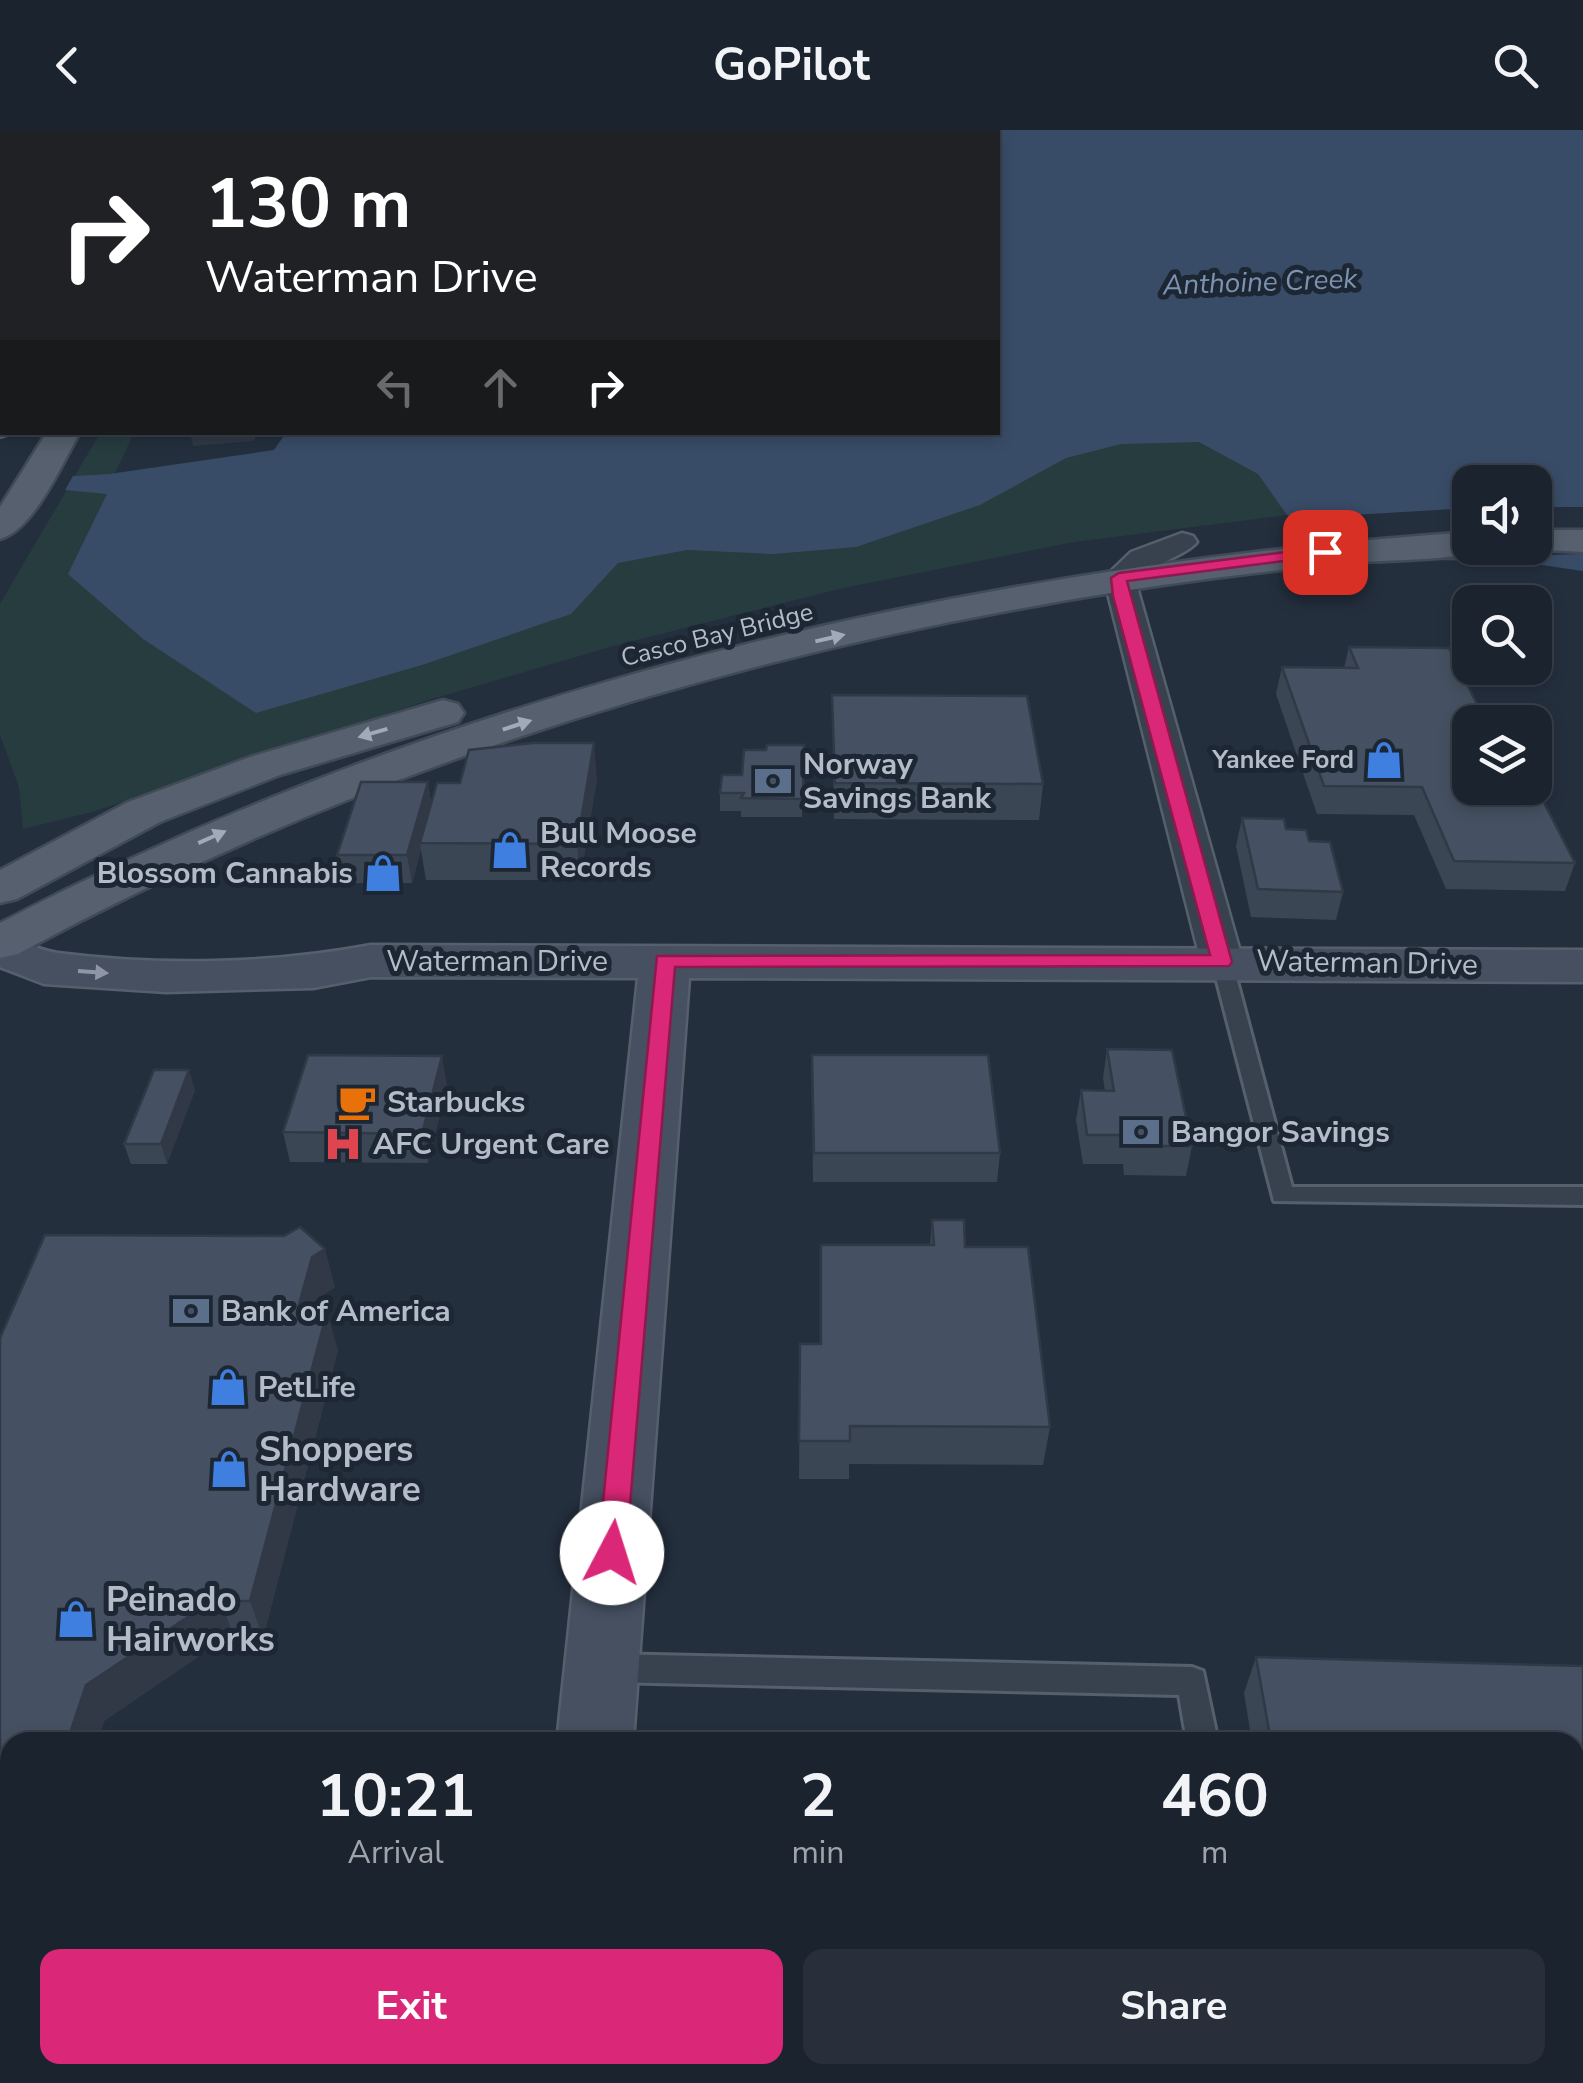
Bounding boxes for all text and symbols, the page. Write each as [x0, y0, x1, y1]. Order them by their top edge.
text: GoPilot [713, 35, 870, 96]
icon: back [40, 38, 95, 93]
icon: search [1488, 38, 1543, 93]
text: 130 m [205, 156, 411, 252]
icon: right [40, 170, 170, 300]
text: Waterman Drive [205, 247, 538, 308]
water label: Anthoine Creek [1161, 260, 1359, 304]
icon: left [368, 360, 423, 415]
icon: ahead [473, 360, 528, 415]
icon: right [578, 360, 633, 415]
map controls [1452, 465, 1552, 805]
button: sound [1452, 465, 1552, 565]
pin [1283, 510, 1368, 595]
icon: arrive [1298, 525, 1353, 580]
button: search [1452, 585, 1552, 685]
street label: Casco Bay Bridge [617, 595, 817, 675]
one-way arrow [815, 630, 846, 645]
button: layers [1452, 705, 1552, 805]
one-way arrow [502, 717, 532, 732]
one-way arrow [357, 726, 388, 741]
shop icon: Yankee Ford [1363, 739, 1405, 781]
place label: Yankee Ford [1212, 743, 1354, 777]
place label: Norway Savings Bank [803, 744, 992, 819]
bank icon: Norway Savings Bank [752, 760, 794, 802]
place label: Bull Moose Records [540, 813, 697, 888]
one-way arrow [197, 829, 227, 845]
shop icon: Bull Moose Records [489, 829, 531, 871]
shop icon: Blossom Cannabis [362, 852, 404, 894]
place label: Blossom Cannabis [97, 853, 353, 894]
street label: Waterman Drive [386, 941, 608, 982]
street label: Waterman Drive [1256, 941, 1478, 985]
one-way arrow [78, 964, 110, 980]
cafe icon: Starbucks [336, 1081, 378, 1123]
place label: Starbucks [387, 1082, 525, 1123]
bank icon: Bangor Savings [1120, 1111, 1162, 1153]
place label: Bangor Savings [1171, 1112, 1390, 1153]
hospital icon: AFC Urgent Care [322, 1123, 364, 1165]
place label: AFC Urgent Care [373, 1124, 610, 1165]
bank icon: Bank of America [170, 1290, 212, 1332]
place label: Bank of America [221, 1291, 451, 1332]
shop icon: PetLife [207, 1366, 249, 1408]
place label: PetLife [258, 1367, 356, 1408]
place label: Shoppers Hardware [259, 1426, 421, 1513]
shop icon: Shoppers Hardware [208, 1448, 250, 1490]
position arrow [560, 1501, 664, 1605]
place label: Peinado Hairworks [106, 1576, 275, 1663]
shop icon: Peinado Hairworks [55, 1598, 97, 1640]
text: 10:21 [316, 1755, 475, 1837]
text: 2 [800, 1755, 836, 1837]
text: 460 [1161, 1755, 1269, 1837]
text: Arrival [348, 1831, 444, 1874]
text: min [791, 1831, 844, 1874]
text: m [1201, 1831, 1228, 1874]
button: Exit [40, 1949, 783, 2064]
button: Share [803, 1949, 1545, 2064]

